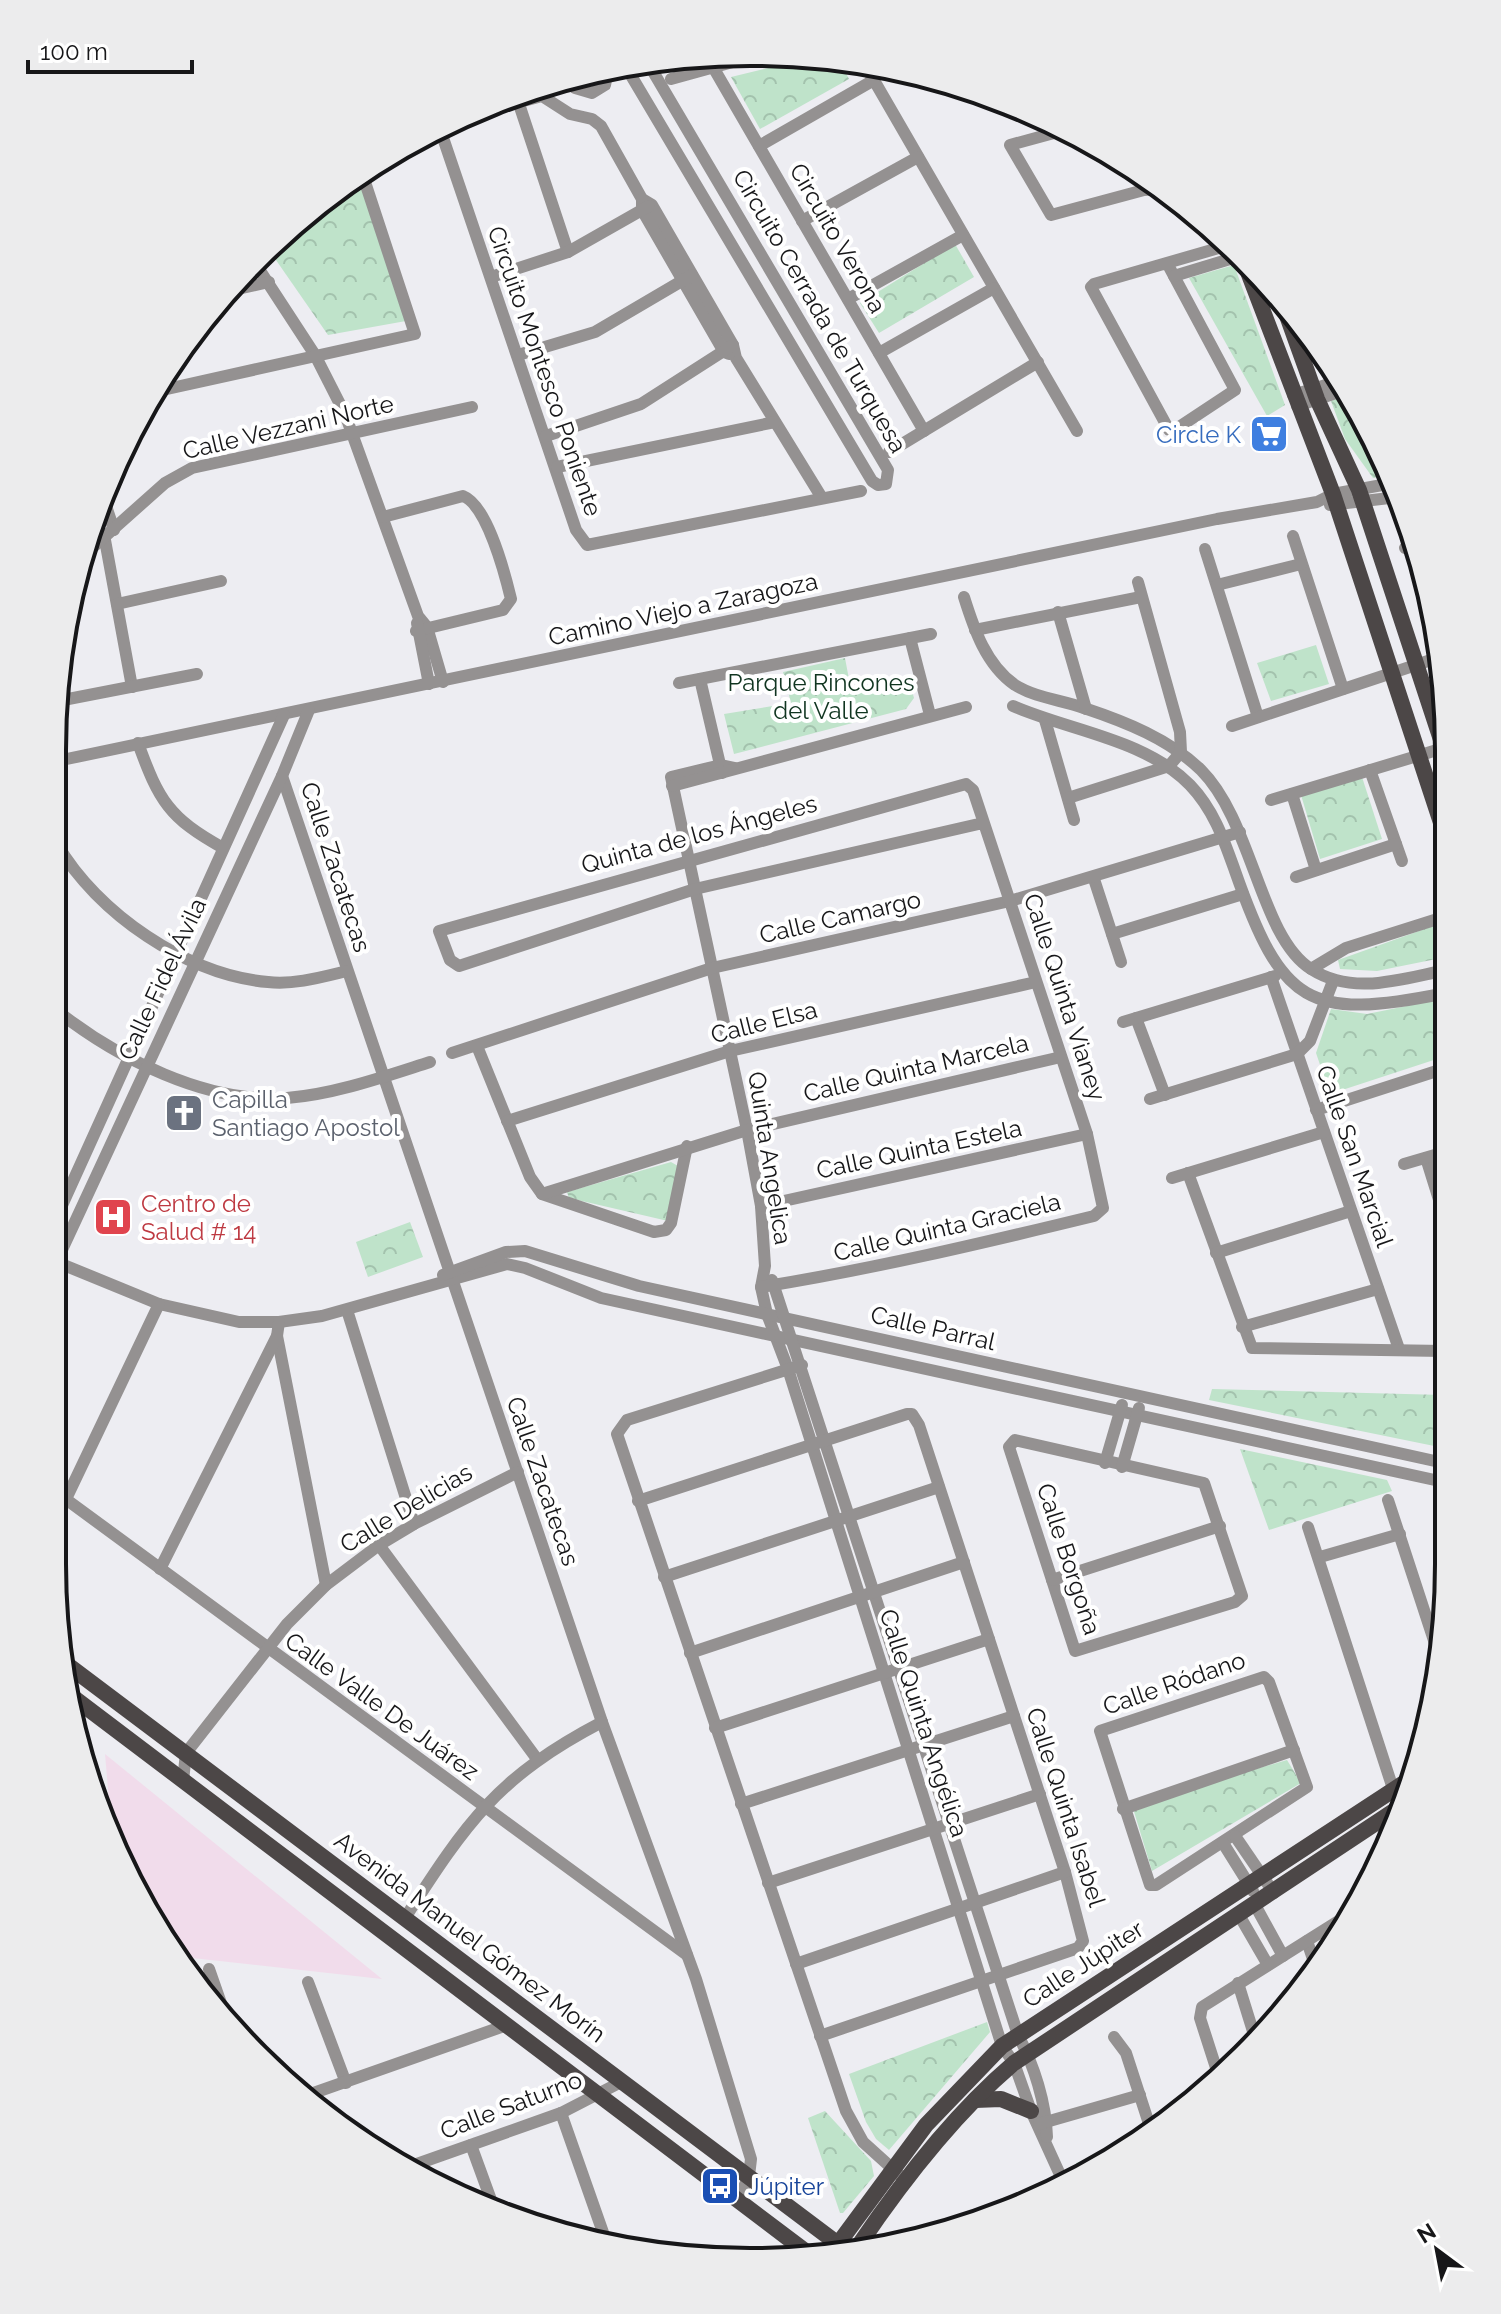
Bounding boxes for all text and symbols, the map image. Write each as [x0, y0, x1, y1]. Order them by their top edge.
scale bar [28, 24, 192, 74]
text: 100 m [40, 37, 108, 66]
street label: Circuito Verona [783, 158, 893, 318]
street label: Circuito Cerrada de Turquesa [727, 164, 913, 458]
street label: Circuito Montesco Poniente [482, 222, 608, 520]
street label: Calle Vezzani Norte [180, 389, 396, 465]
supermarket icon: Circle K [1248, 413, 1290, 455]
place label: Circle K [1156, 420, 1242, 449]
street label: Camino Viejo a Zaragoza [546, 566, 820, 652]
park label: Parque Rincones del Valle [727, 668, 915, 725]
street label: Calle Zacatecas [295, 778, 377, 956]
street label: Quinta de los Ángeles [578, 789, 820, 879]
street label: Calle Camargo [757, 884, 923, 950]
street label: Calle Quinta Vianey [1018, 890, 1112, 1104]
street label: Calle Fidel Ávila [112, 893, 212, 1065]
street label: Calle Elsa [708, 995, 820, 1049]
street label: Calle Quinta Marcela [801, 1028, 1031, 1108]
street label: Calle San Marcial [1310, 1061, 1400, 1251]
street label: Quinta Angelica [742, 1069, 798, 1247]
place label: Capilla Santiago Apostol [212, 1085, 400, 1142]
church icon: Capilla Santiago Apostol [163, 1092, 205, 1134]
street label: Calle Quinta Estela [814, 1113, 1024, 1185]
street label: Calle Quinta Graciela [831, 1187, 1063, 1267]
place label: Centro de Salud # 14 [141, 1189, 256, 1246]
hospital icon: Centro de Salud # 14 [92, 1196, 134, 1238]
street label: Calle Parral [868, 1300, 999, 1357]
street label: Calle Zacatecas [500, 1393, 586, 1569]
street label: Calle Delicias [335, 1457, 477, 1559]
street label: Calle Borgoña [1031, 1480, 1107, 1638]
street label: Calle Quinta Angélica [873, 1605, 975, 1841]
street label: Calle Valle De Juárez [279, 1626, 485, 1786]
street label: Calle Ródano [1099, 1645, 1249, 1721]
street label: Calle Quinta Isabel [1020, 1704, 1112, 1911]
street label: Avenida Manuel Gómez Morín [329, 1826, 611, 2048]
street label: Calle Júpiter [1017, 1914, 1149, 2014]
street label: Calle Saturno [436, 2065, 586, 2145]
bus stop icon: Júpiter [699, 2165, 741, 2207]
place label: Júpiter [748, 2172, 825, 2201]
north arrow [1397, 2210, 1477, 2290]
text: N [1412, 2218, 1440, 2249]

